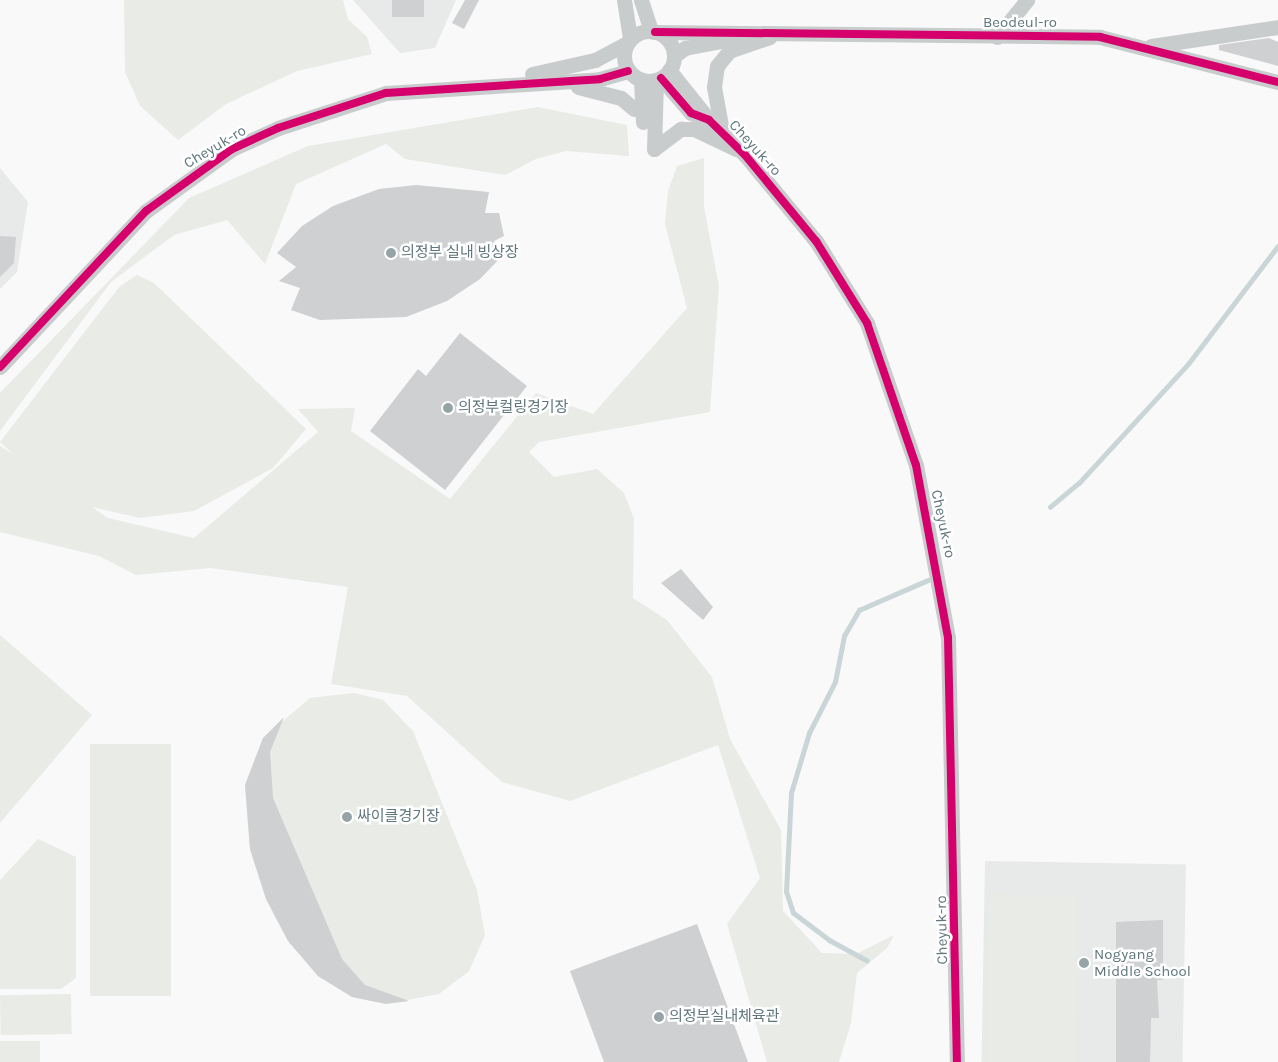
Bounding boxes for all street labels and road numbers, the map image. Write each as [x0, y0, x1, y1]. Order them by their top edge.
street label: Beodeul-ro [983, 14, 1057, 32]
street label: Cheyuk-ro [725, 116, 785, 180]
street label: Cheyuk-ro [181, 121, 249, 173]
street label: Cheyuk-ro [927, 488, 959, 560]
street label: Cheyuk-ro [932, 895, 952, 965]

